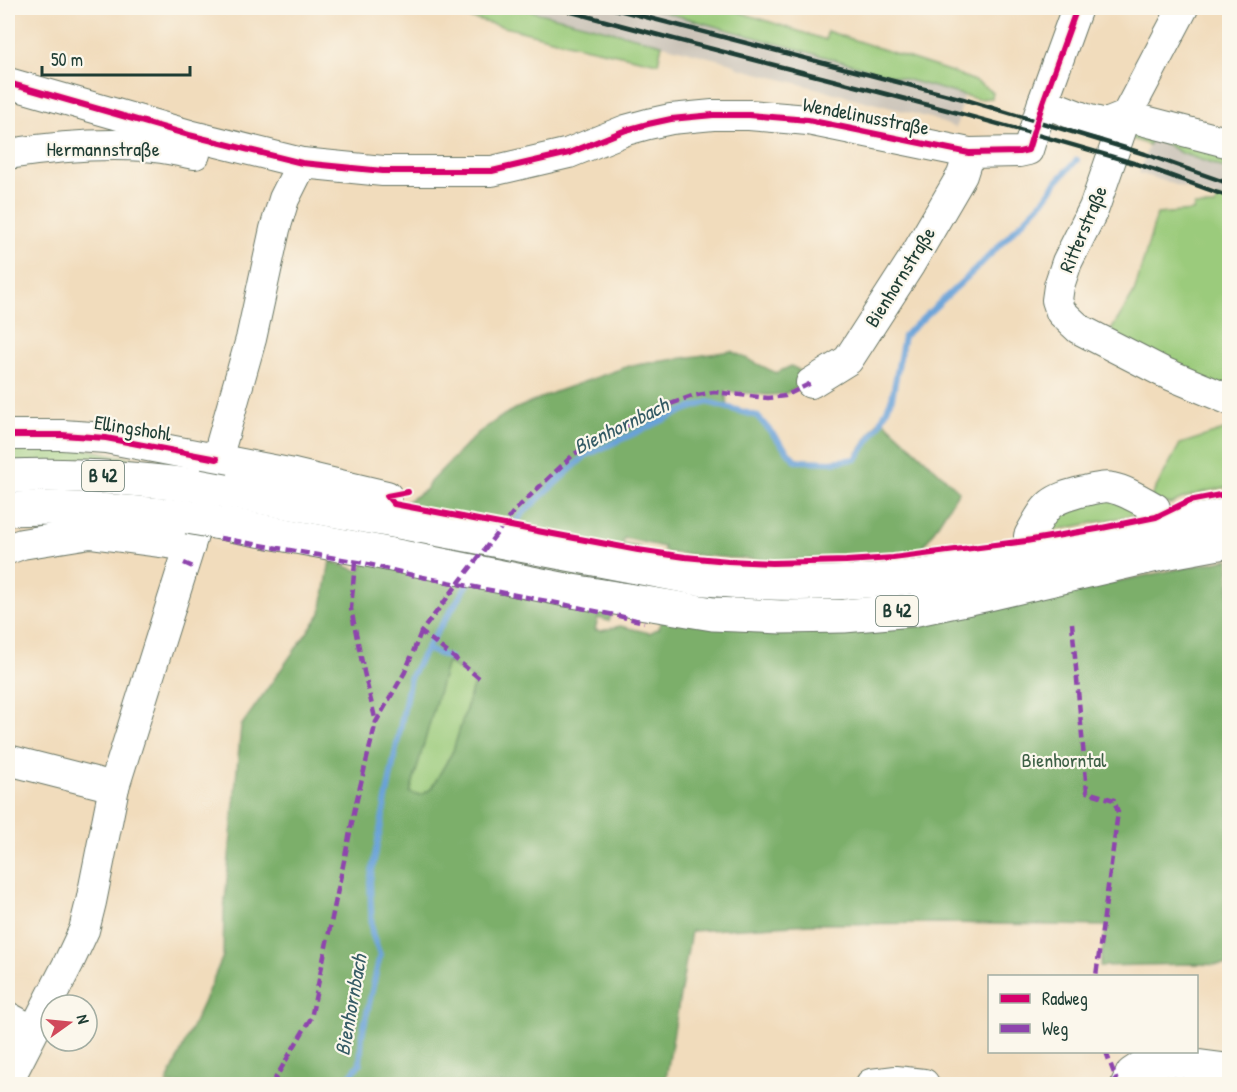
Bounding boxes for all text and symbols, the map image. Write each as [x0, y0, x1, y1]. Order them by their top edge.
scale bar [42, 39, 190, 77]
text: 50 m [51, 47, 83, 72]
street label: Wendelinusstraße [801, 90, 932, 141]
street label: Hermannstraße [46, 135, 160, 162]
street label: Ritterstraße [1052, 181, 1113, 276]
street label: Bienhornstraße [858, 221, 941, 332]
water label: Bienhornbach [569, 390, 674, 461]
street label: Ellingshohl [93, 408, 174, 447]
road number: B 42 [82, 461, 124, 491]
road number: B 42 [876, 596, 918, 626]
park label: Bienhorntal [1022, 746, 1107, 773]
water label: Bienhornbach [327, 951, 374, 1058]
legend [988, 975, 1198, 1053]
text: Radweg [1042, 986, 1088, 1011]
north arrow [39, 993, 99, 1053]
text: N [72, 1012, 95, 1027]
text: Weg [1042, 1016, 1068, 1041]

